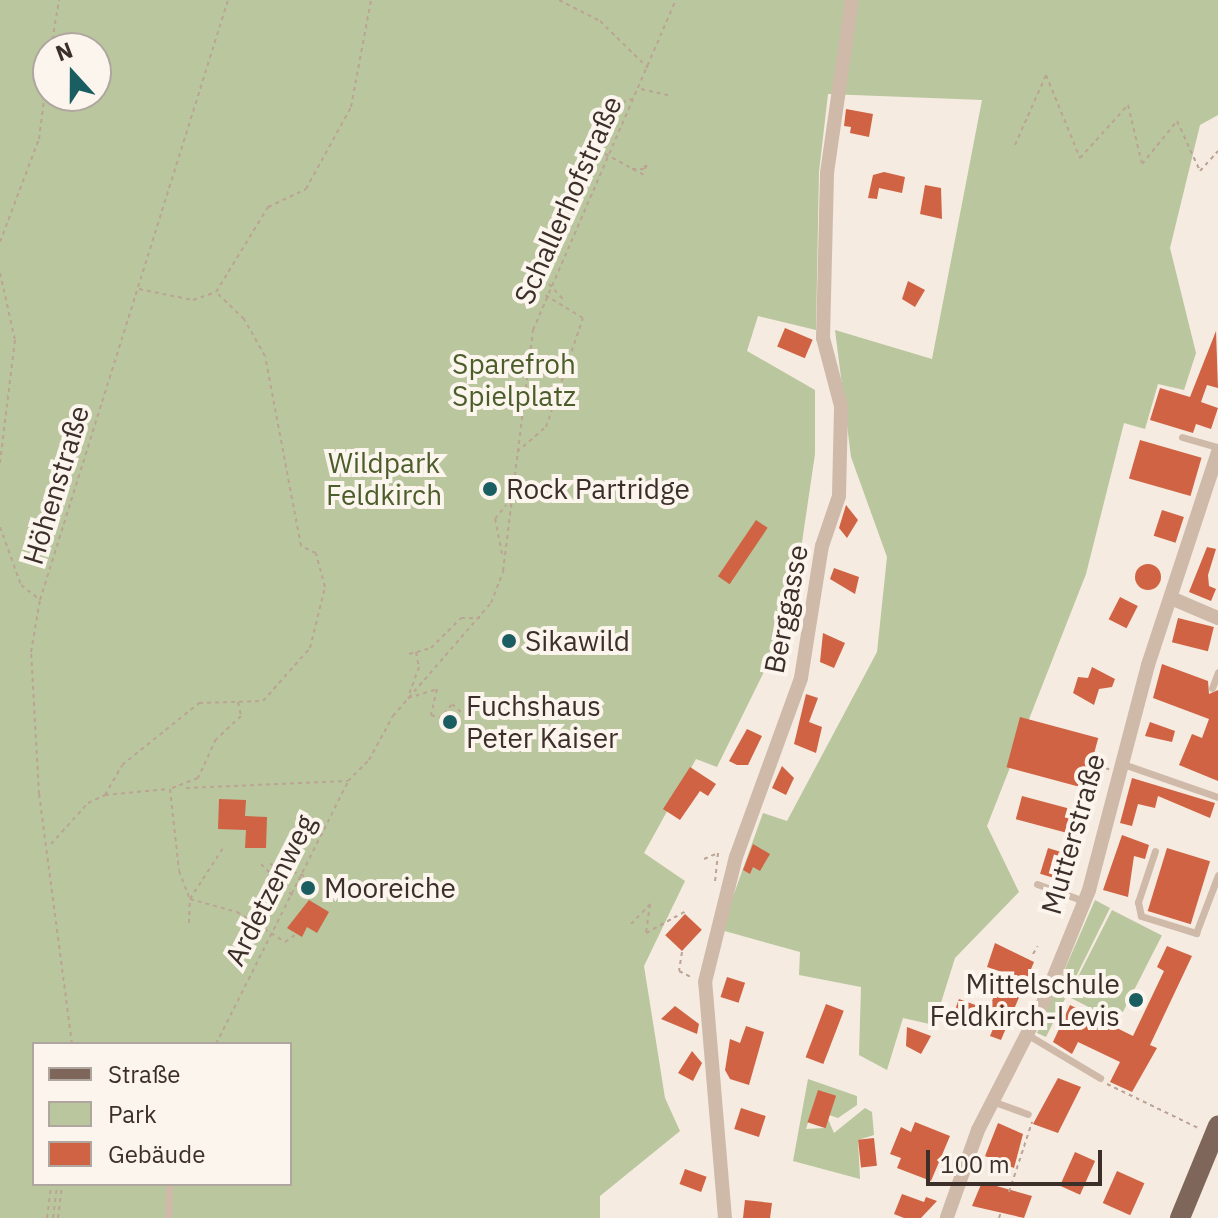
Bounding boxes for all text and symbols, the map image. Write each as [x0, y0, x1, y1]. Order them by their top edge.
north arrow [32, 32, 112, 112]
text: N [51, 35, 77, 67]
street label: Schallerhofstraße [507, 91, 629, 309]
park label: Sparefroh Spielplatz [452, 347, 576, 413]
street label: Höhenstraße [16, 402, 96, 568]
park label: Wildpark Feldkirch [326, 446, 442, 512]
place label: Rock Partridge [506, 472, 690, 506]
marker: Rock Partridge [481, 480, 499, 498]
street label: Berggasse [757, 542, 815, 676]
place label: Sikawild [525, 624, 630, 658]
marker: Sikawild [500, 632, 518, 650]
place label: Fuchshaus Peter Kaiser [466, 689, 618, 755]
marker: Fuchshaus Peter Kaiser [441, 713, 459, 731]
street label: Mutterstraße [1034, 750, 1112, 918]
street label: Ardetzenweg [218, 809, 322, 971]
place label: Mooreiche [324, 871, 456, 905]
marker: Mooreiche [299, 879, 317, 897]
place label: Mittelschule Feldkirch-Levis [929, 967, 1120, 1033]
marker: Mittelschule Feldkirch-Levis [1127, 991, 1145, 1009]
legend [32, 1042, 292, 1186]
text: Straße [108, 1058, 180, 1090]
text: Park [108, 1098, 157, 1130]
scale bar [930, 1134, 1106, 1184]
text: Gebäude [108, 1138, 205, 1170]
text: 100 m [940, 1148, 1010, 1180]

